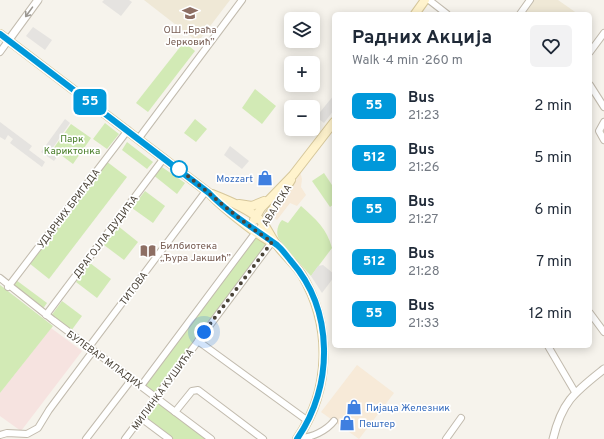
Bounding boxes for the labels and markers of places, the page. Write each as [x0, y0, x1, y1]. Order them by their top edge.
school or university icon: ОШ „Браћа Јерковић” [181, 4, 199, 22]
place label: ОШ „Браћа Јерковић” [163, 24, 217, 49]
unlabelled marker [170, 160, 188, 178]
shop icon: Mozzart [256, 169, 274, 187]
place label: Mozzart [216, 173, 253, 186]
place label: Билбиотека „Ђура Јакшић” [160, 240, 231, 265]
library icon: Билбиотека „Ђура Јакшић” [139, 242, 157, 260]
shop icon: Пијаца Железник [345, 398, 363, 416]
place label: Пијаца Железник [366, 402, 450, 415]
shop icon: Пештер [338, 414, 356, 432]
place label: Пештер [359, 418, 396, 431]

